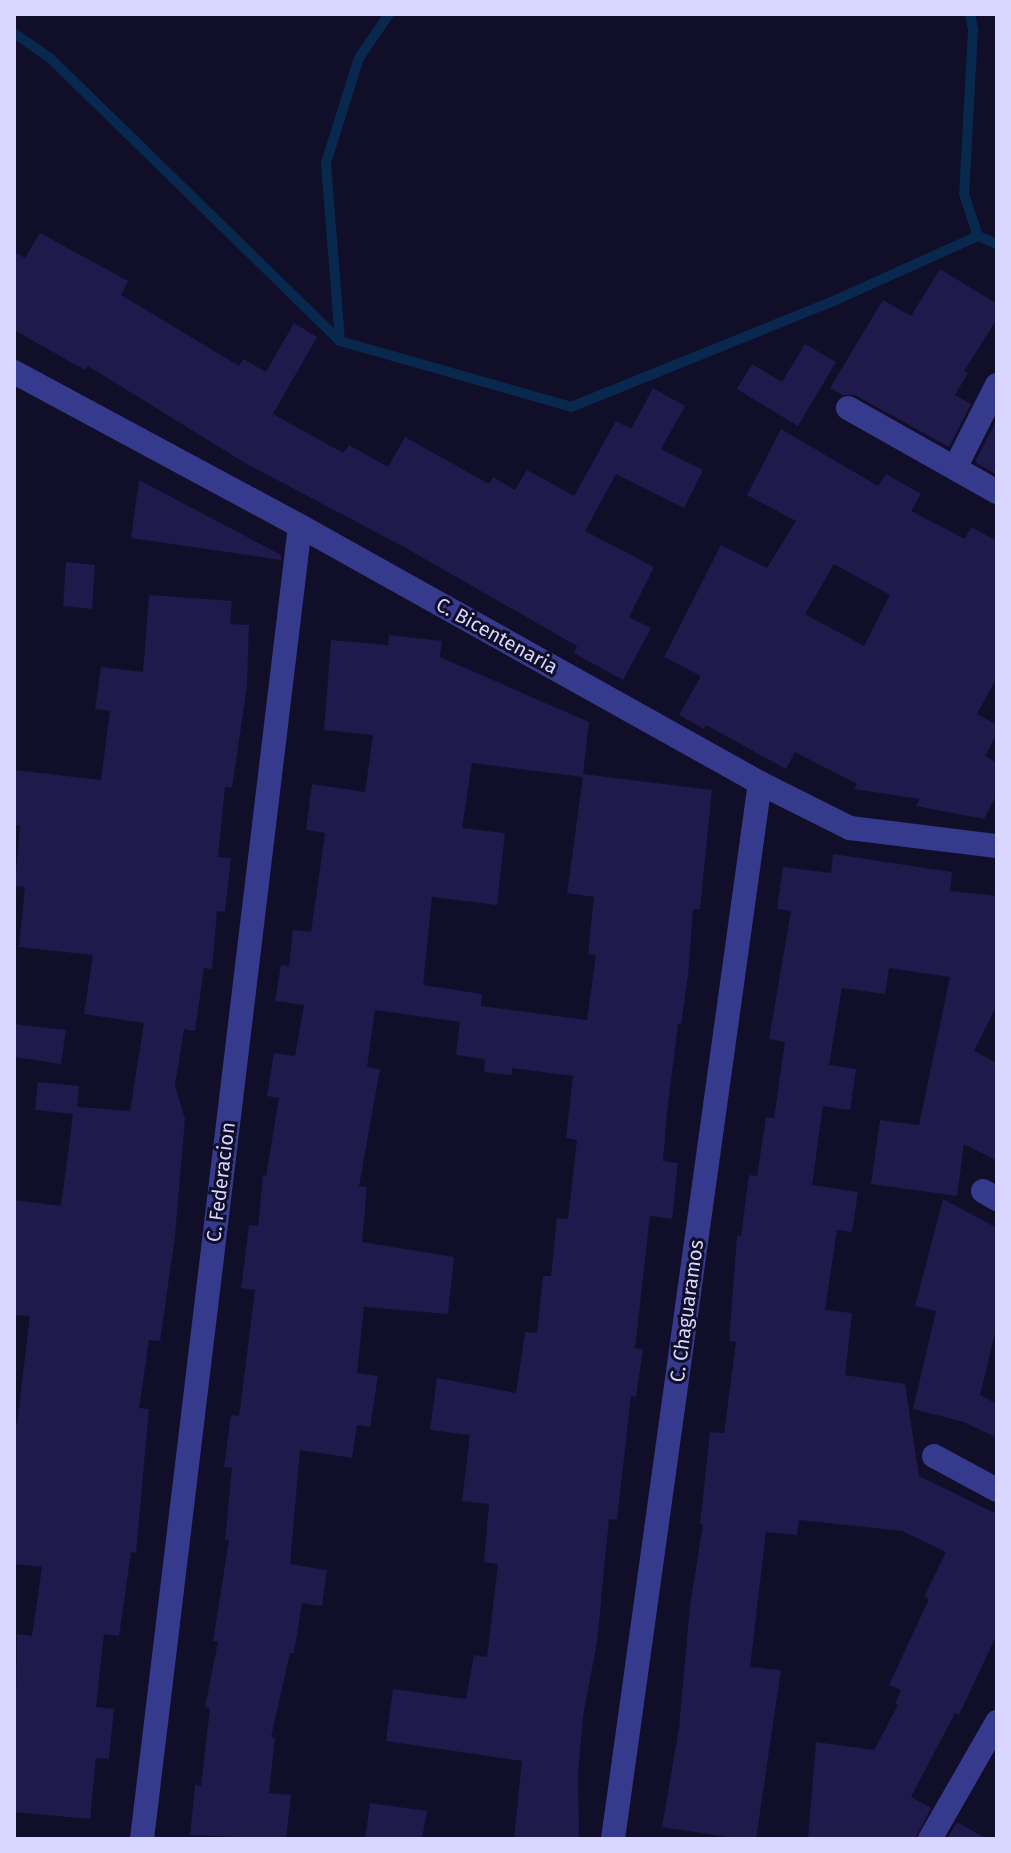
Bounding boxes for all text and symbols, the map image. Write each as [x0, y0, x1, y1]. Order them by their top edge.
street label: C. Bicentenaria [432, 593, 562, 679]
street label: C. Federacion [202, 1121, 240, 1243]
street label: C. Chaguaramos [665, 1238, 709, 1384]

